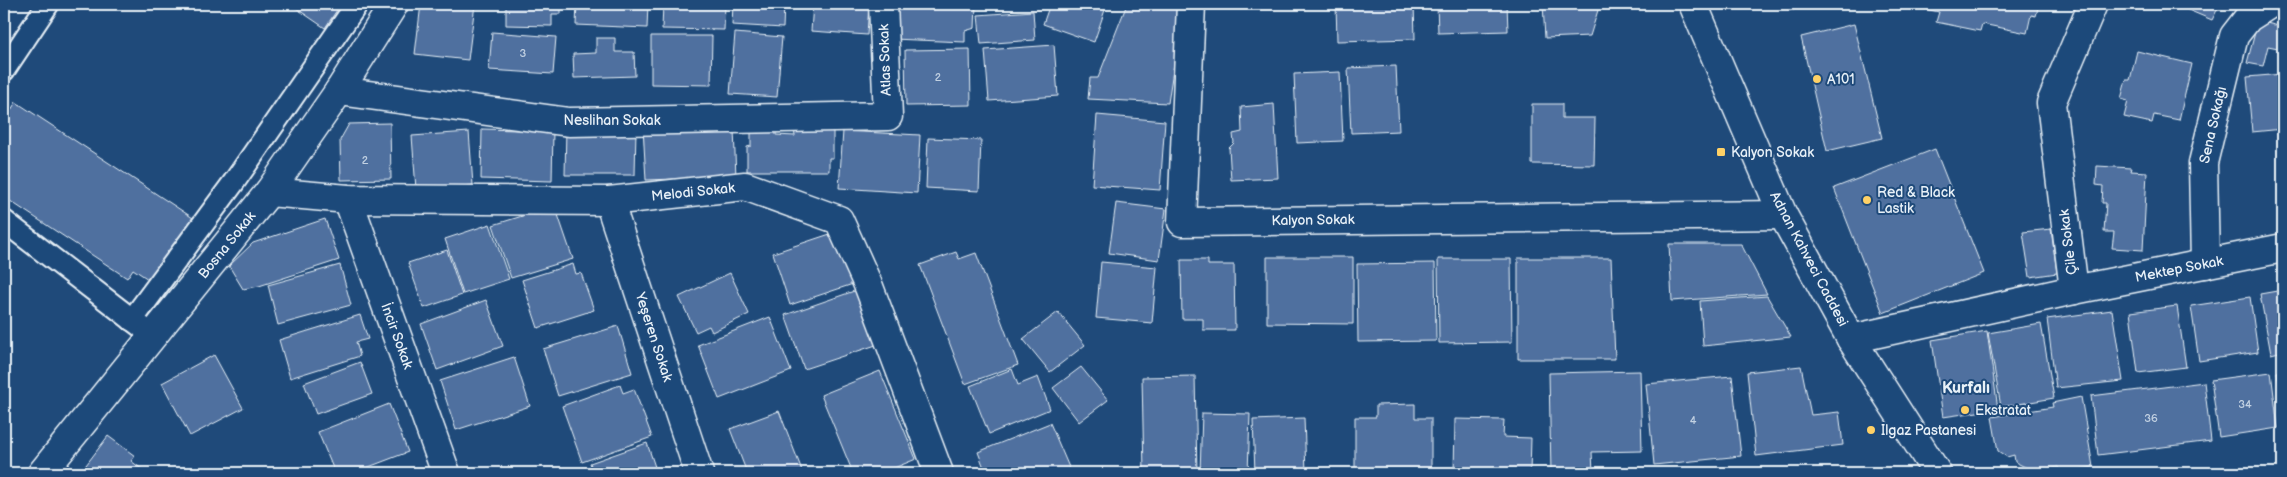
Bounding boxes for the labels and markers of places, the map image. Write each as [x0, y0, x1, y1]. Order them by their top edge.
place label: A101 [1827, 71, 1855, 88]
marker: A101 [1811, 73, 1823, 85]
place label: Kalyon Sokak [1731, 144, 1814, 161]
marker: Kalyon Sokak [1715, 146, 1727, 158]
place label: Red & Black Lastik [1877, 184, 1955, 217]
marker: Red & Black Lastik [1861, 194, 1873, 206]
place label: Ekstratat [1975, 402, 2032, 419]
marker: Ekstratat [1959, 404, 1971, 416]
place label: Ilgaz Pastanesi [1881, 422, 1976, 439]
marker: Ilgaz Pastanesi [1865, 424, 1877, 436]

